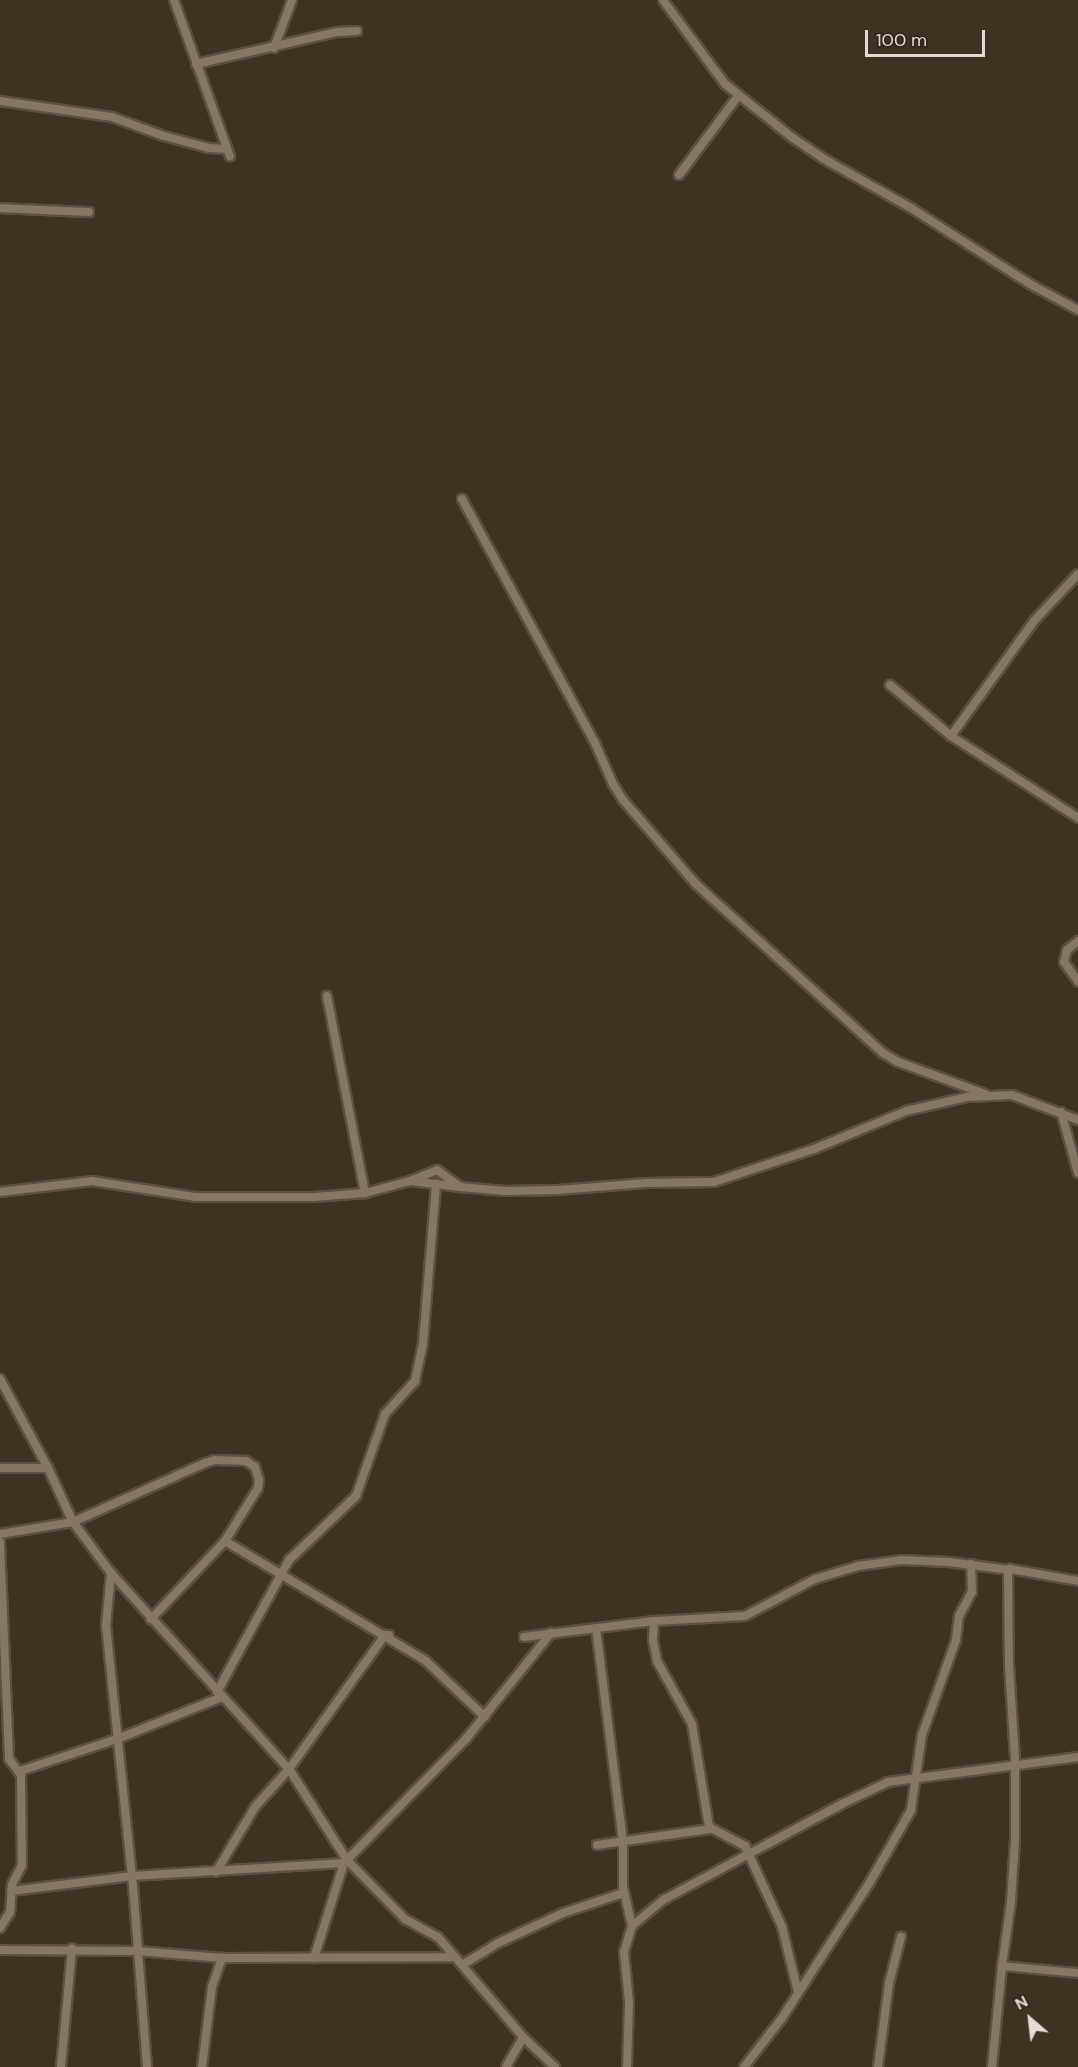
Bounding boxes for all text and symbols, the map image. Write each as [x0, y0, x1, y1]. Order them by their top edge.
scale bar [868, 18, 988, 56]
text: 100 m [876, 28, 927, 52]
north arrow [1000, 1989, 1060, 2049]
text: N [1011, 1991, 1031, 2015]

